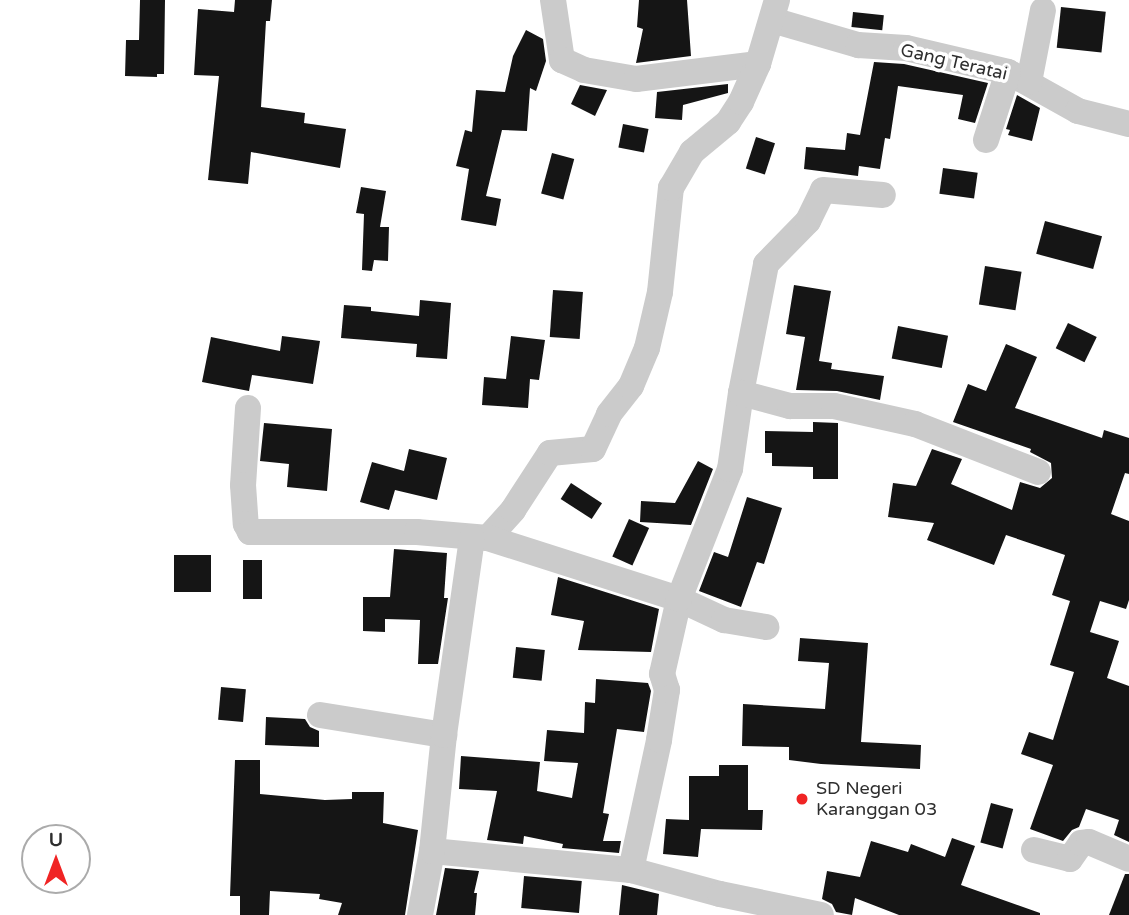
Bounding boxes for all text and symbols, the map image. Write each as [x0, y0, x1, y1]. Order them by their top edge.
street label: Gang Teratai [898, 39, 1010, 85]
place label: SD Negeri Karanggan 03 [816, 778, 937, 820]
marker: SD Negeri Karanggan 03 [794, 791, 810, 807]
north arrow [21, 824, 91, 894]
text: U [49, 829, 63, 851]

